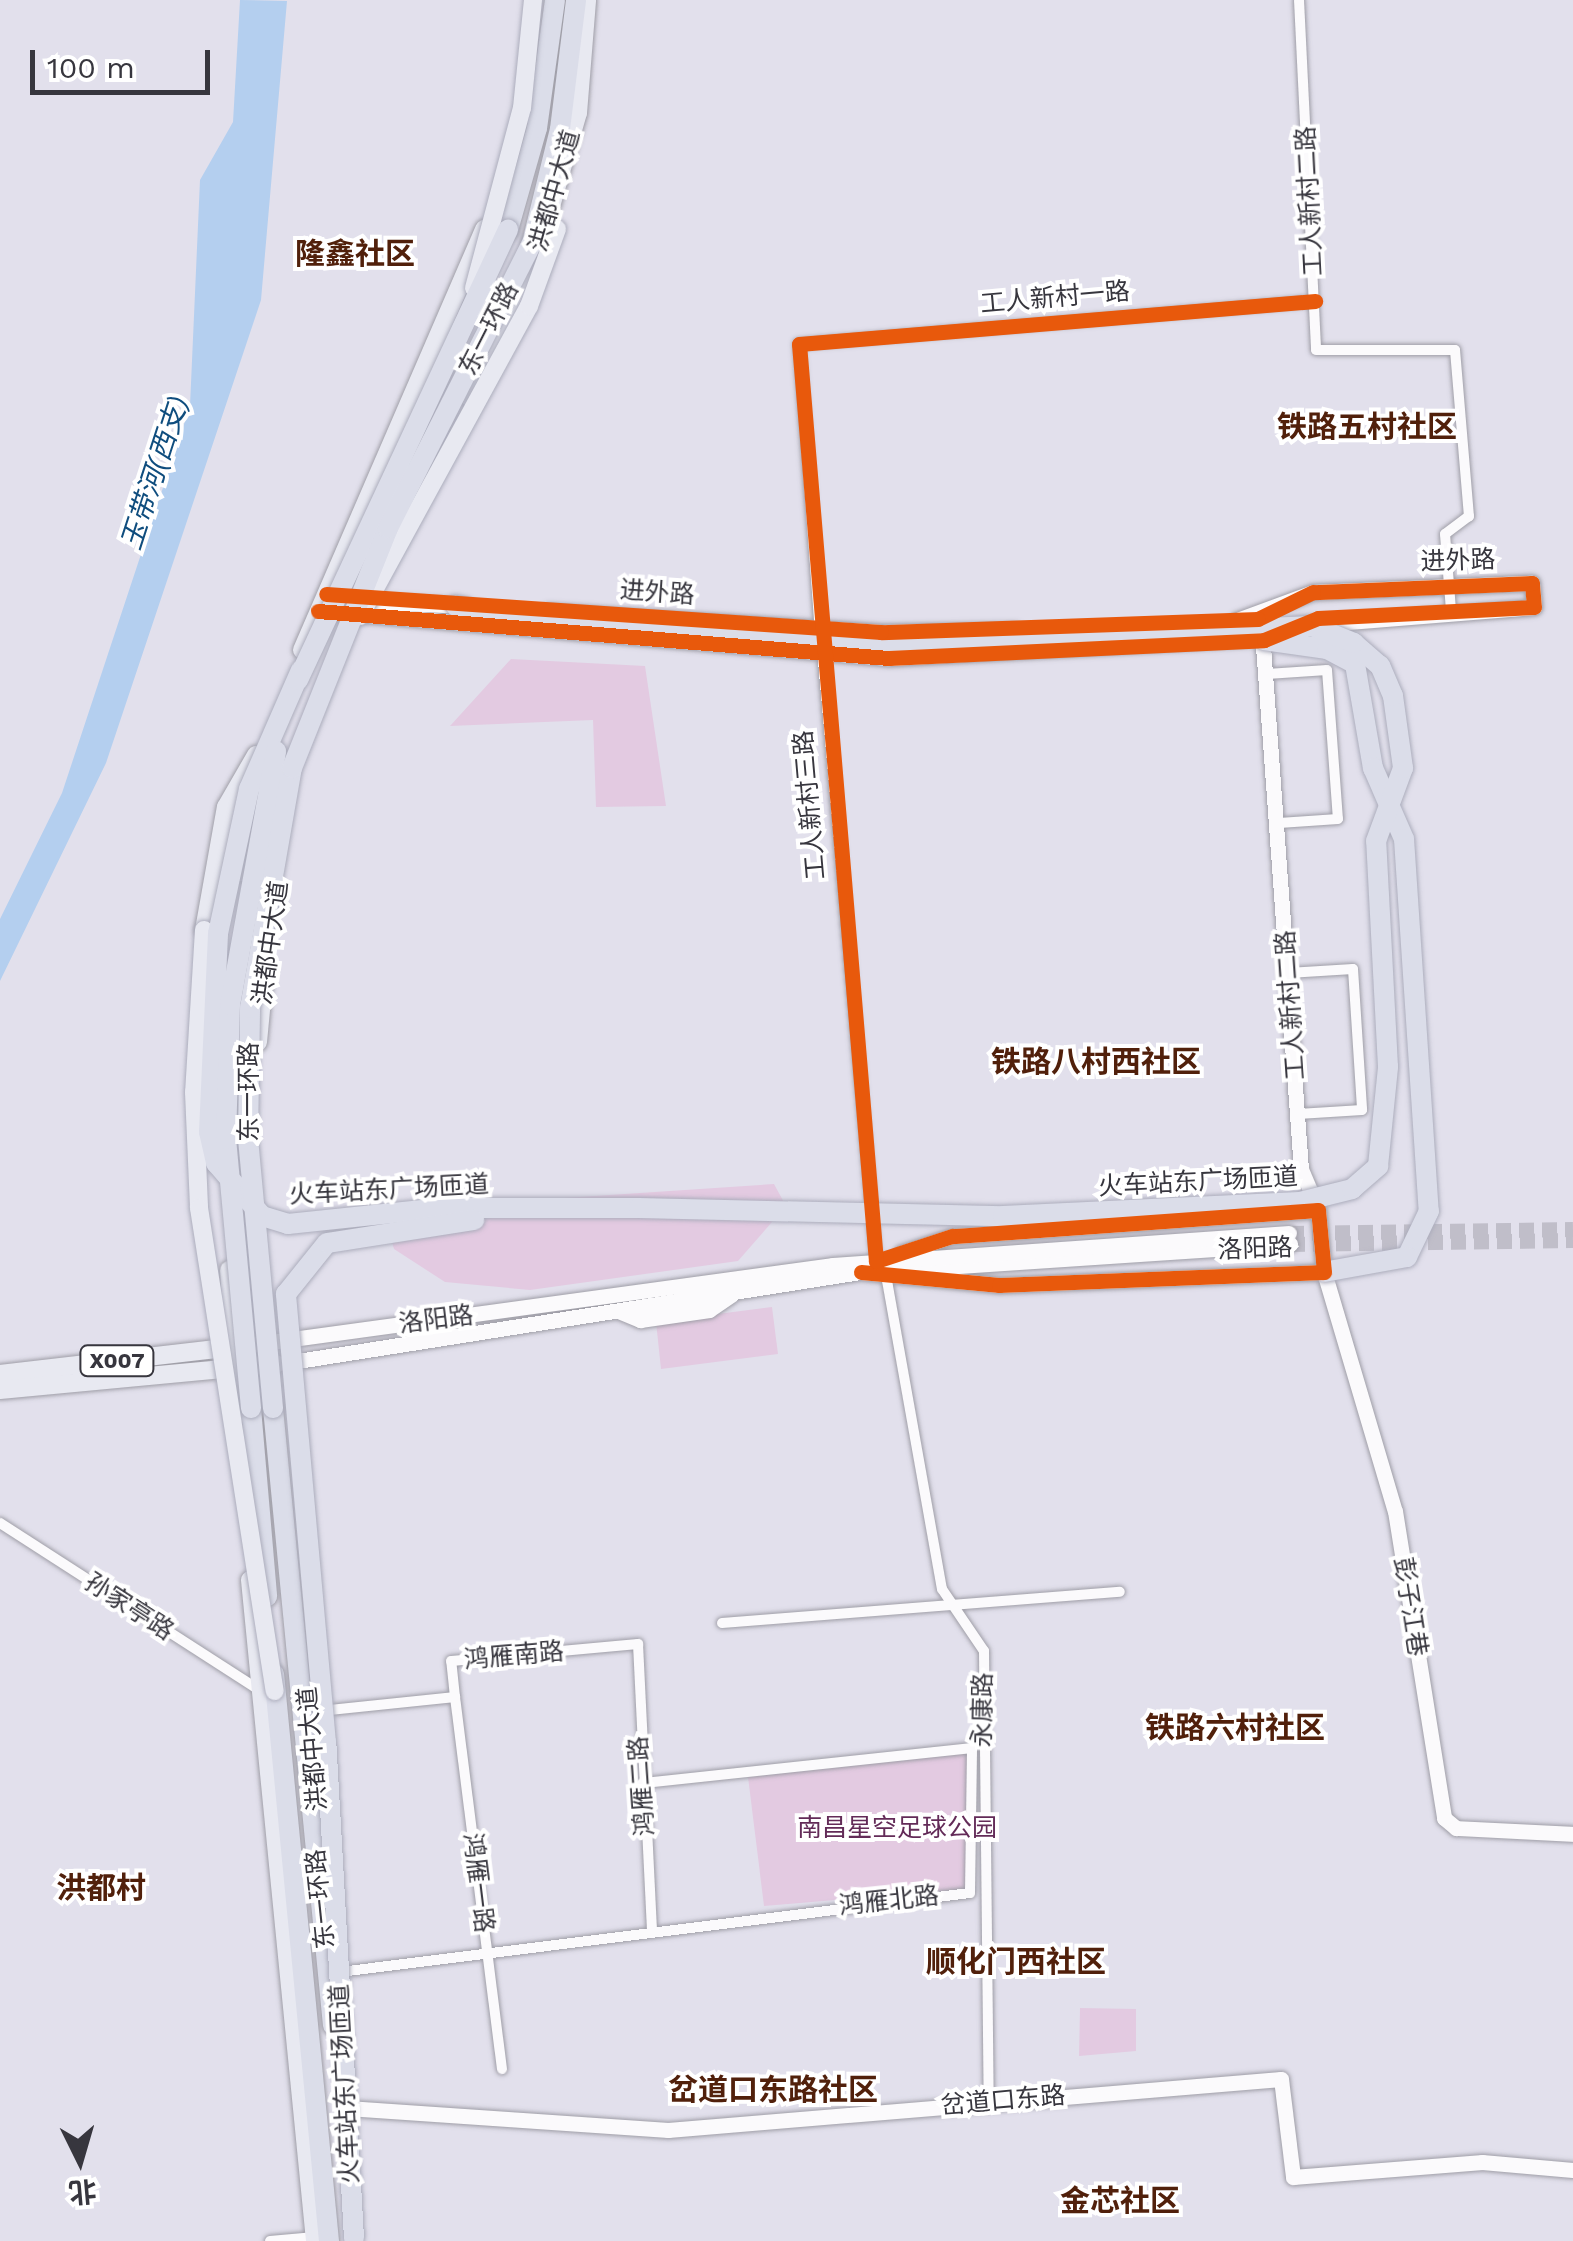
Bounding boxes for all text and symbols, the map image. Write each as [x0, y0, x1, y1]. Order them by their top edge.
scale bar [35, 30, 215, 92]
text: 100 m [47, 50, 135, 85]
street label: 工人新村二路 [1291, 125, 1329, 277]
street label: 洪都中大道 [523, 127, 587, 255]
district label: 隆鑫社区 [295, 236, 415, 272]
street label: 工人新村一路 [979, 277, 1131, 319]
street label: 东一环路 [453, 278, 525, 380]
water label: 玉带河(西支) [114, 392, 196, 554]
district label: 铁路五村社区 [1277, 409, 1457, 445]
street label: 进外路 [1420, 545, 1496, 577]
street label: 进外路 [619, 575, 695, 611]
street label: 工人新村三路 [789, 729, 831, 881]
street label: 洪都中大道 [247, 879, 295, 1007]
street label: 工人新村二路 [1271, 929, 1311, 1081]
street label: 东一环路 [234, 1042, 264, 1142]
district label: 铁路八村西社区 [991, 1044, 1201, 1080]
street label: 火车站东广场匝道 [1097, 1162, 1299, 1202]
street label: 火车站东广场匝道 [288, 1170, 490, 1210]
street label: 洛阳路 [1217, 1233, 1293, 1265]
street label: 洛阳路 [397, 1301, 475, 1339]
road number: X007 [77, 1344, 157, 1378]
street label: 彭子江巷 [1387, 1555, 1433, 1659]
street label: 孙家亭路 [79, 1567, 179, 1647]
street label: 鸿雁南路 [463, 1637, 565, 1675]
street label: 永康路 [967, 1672, 999, 1748]
street label: 洪都中大道 [293, 1685, 333, 1813]
district label: 铁路六村社区 [1145, 1710, 1325, 1746]
street label: 鸿雁二路 [624, 1735, 660, 1837]
park label: 南昌星空足球公园 [797, 1813, 997, 1843]
street label: 鸿雁一路 [457, 1832, 499, 1934]
street label: 东一环路 [301, 1848, 341, 1950]
district label: 洪都村 [56, 1870, 146, 1906]
street label: 鸿雁北路 [838, 1881, 940, 1921]
district label: 顺化门西社区 [926, 1944, 1106, 1980]
street label: 火车站东广场匝道 [325, 1983, 365, 2185]
district label: 岔道口东路社区 [668, 2072, 878, 2108]
street label: 岔道口东路 [939, 2081, 1067, 2121]
north arrow [30, 2111, 130, 2211]
text: 北 [67, 2174, 98, 2209]
district label: 金芯社区 [1060, 2183, 1180, 2219]

